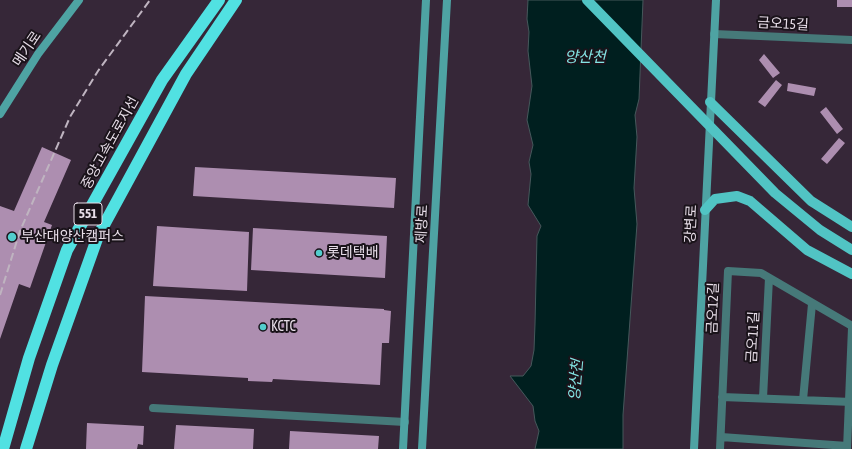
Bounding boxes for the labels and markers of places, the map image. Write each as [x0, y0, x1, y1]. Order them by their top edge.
place label: 부산대양산캠퍼스 [21, 229, 124, 245]
marker: 부산대양산캠퍼스 [6, 231, 18, 243]
place label: 롯데택배 [327, 245, 379, 261]
marker: 롯데택배 [314, 248, 324, 258]
place label: KCTC [271, 319, 296, 335]
marker: KCTC [258, 322, 268, 332]

